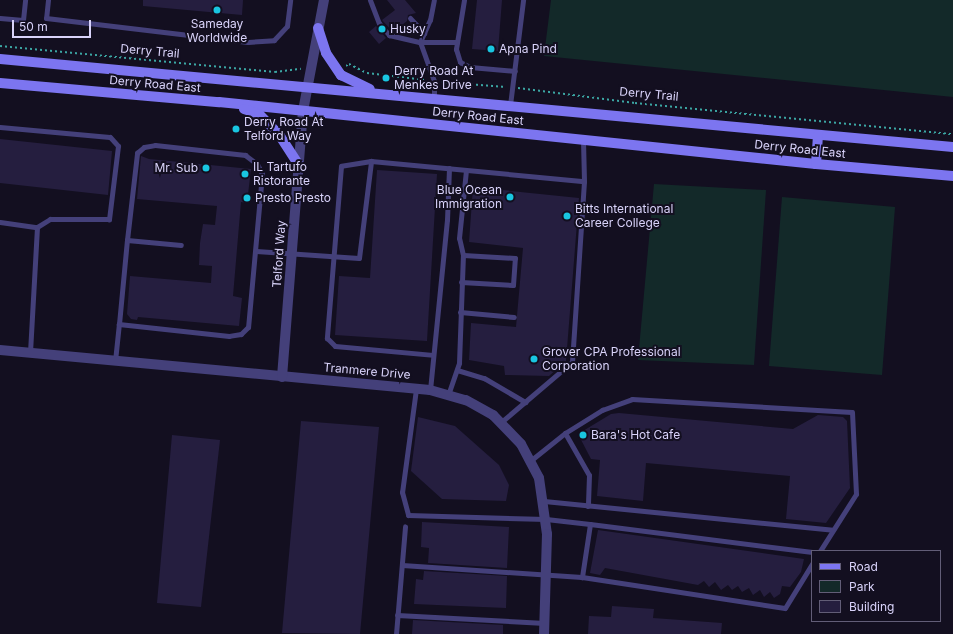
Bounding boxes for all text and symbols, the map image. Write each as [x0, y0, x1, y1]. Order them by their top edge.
marker: Sameday Worldwide [212, 5, 222, 15]
scale bar [14, 12, 93, 38]
place label: Sameday Worldwide [187, 17, 247, 45]
text: 50 m [19, 19, 48, 34]
place label: Husky [390, 22, 426, 36]
marker: Husky [377, 24, 387, 34]
street label: Derry Trail [120, 41, 180, 61]
place label: Apna Pind [499, 42, 557, 56]
marker: Apna Pind [486, 44, 496, 54]
place label: Derry Road At Menkes Drive [394, 64, 473, 92]
street label: Derry Road East [109, 73, 201, 95]
marker: Derry Road At Menkes Drive [381, 73, 391, 83]
street label: Derry Trail [619, 84, 679, 104]
street label: Derry Road East [432, 104, 524, 128]
place label: Derry Road At Telford Way [244, 115, 323, 143]
marker: Derry Road At Telford Way [231, 124, 241, 134]
street label: Derry Road East [754, 137, 846, 161]
place label: IL Tartufo Ristorante [253, 160, 310, 188]
place label: Mr. Sub [154, 161, 198, 175]
marker: Mr. Sub [201, 163, 211, 173]
marker: IL Tartufo Ristorante [240, 169, 250, 179]
place label: Blue Ocean Immigration [435, 183, 502, 211]
place label: Presto Presto [255, 191, 331, 205]
marker: Blue Ocean Immigration [505, 192, 515, 202]
marker: Presto Presto [242, 193, 252, 203]
place label: Bitts International Career College [575, 202, 673, 230]
marker: Bitts International Career College [562, 211, 572, 221]
street label: Telford Way [269, 220, 289, 288]
place label: Grover CPA Professional Corporation [542, 345, 681, 373]
marker: Grover CPA Professional Corporation [529, 354, 539, 364]
street label: Tranmere Drive [323, 360, 411, 382]
place label: Bara's Hot Cafe [591, 428, 680, 442]
marker: Bara's Hot Cafe [578, 430, 588, 440]
legend [811, 550, 941, 622]
text: Road [849, 559, 878, 574]
text: Park [849, 579, 875, 594]
text: Building [849, 599, 894, 614]

